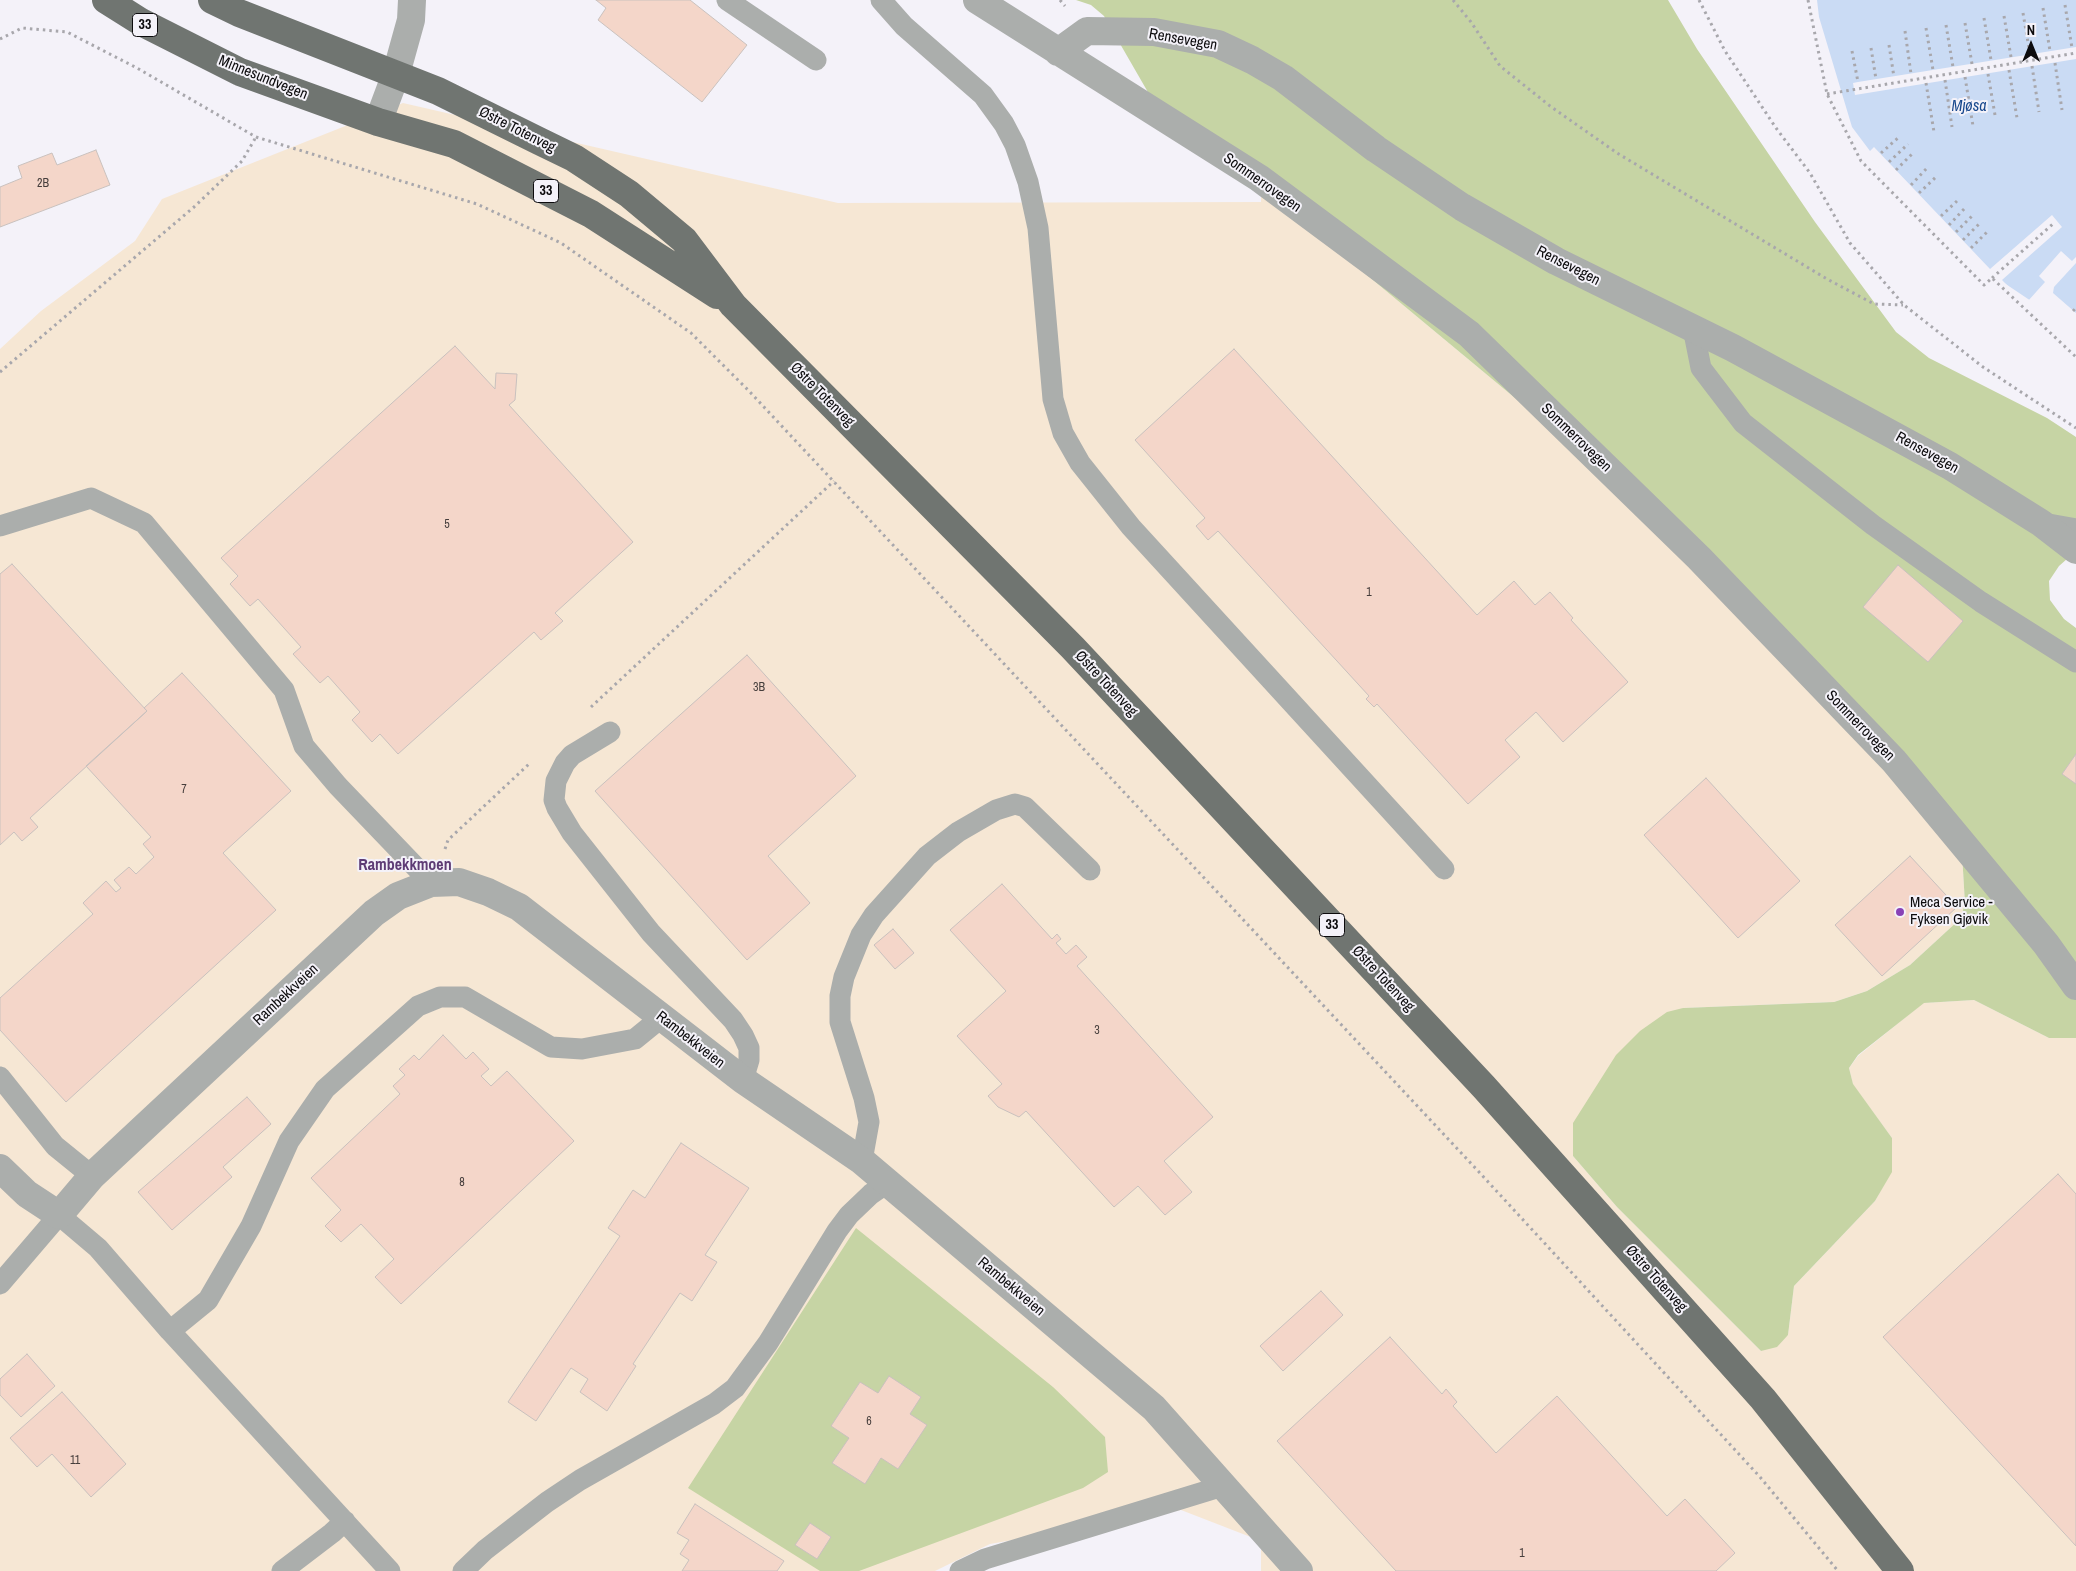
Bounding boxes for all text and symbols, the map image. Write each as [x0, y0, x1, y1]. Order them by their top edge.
road number: 33 [132, 14, 158, 36]
north arrow [2006, 20, 2056, 70]
text: N [2027, 21, 2035, 39]
street label: Rensevegen [1147, 25, 1219, 55]
street label: Minnesundvegen [216, 52, 310, 104]
water label: Mjøsa [1952, 97, 1986, 117]
street label: Østre Totenveg [476, 103, 558, 157]
street label: Sommerrovegen [1220, 150, 1304, 216]
house number: 2B [37, 177, 49, 191]
road number: 33 [534, 180, 558, 202]
street label: Rensevegen [1533, 242, 1603, 290]
street label: Østre Totenveg [786, 359, 858, 431]
street label: Sommerrovegen [1537, 400, 1615, 476]
street label: Rensevegen [1892, 428, 1962, 478]
house number: 5 [444, 518, 450, 532]
house number: 1 [1366, 586, 1372, 600]
street label: Østre Totenveg [1071, 647, 1141, 721]
house number: 3B [753, 681, 765, 695]
street label: Sommerrovegen [1822, 687, 1898, 765]
house number: 7 [181, 783, 187, 797]
district label: Rambekkmoen [358, 856, 452, 876]
place label: Meca Service - Fyksen Gjøvik [1910, 894, 1993, 929]
marker: Meca Service - Fyksen Gjøvik [1894, 906, 1906, 918]
road number: 33 [1320, 914, 1344, 936]
street label: Østre Totenveg [1348, 942, 1418, 1016]
street label: Rambekkveien [250, 960, 322, 1030]
street label: Rambekkveien [652, 1008, 728, 1072]
house number: 3 [1094, 1024, 1100, 1038]
house number: 8 [459, 1176, 465, 1190]
street label: Østre Totenveg [1621, 1242, 1691, 1316]
street label: Rambekkveien [974, 1254, 1048, 1320]
house number: 6 [866, 1415, 872, 1429]
house number: 11 [70, 1454, 80, 1468]
house number: 1 [1519, 1547, 1525, 1561]

